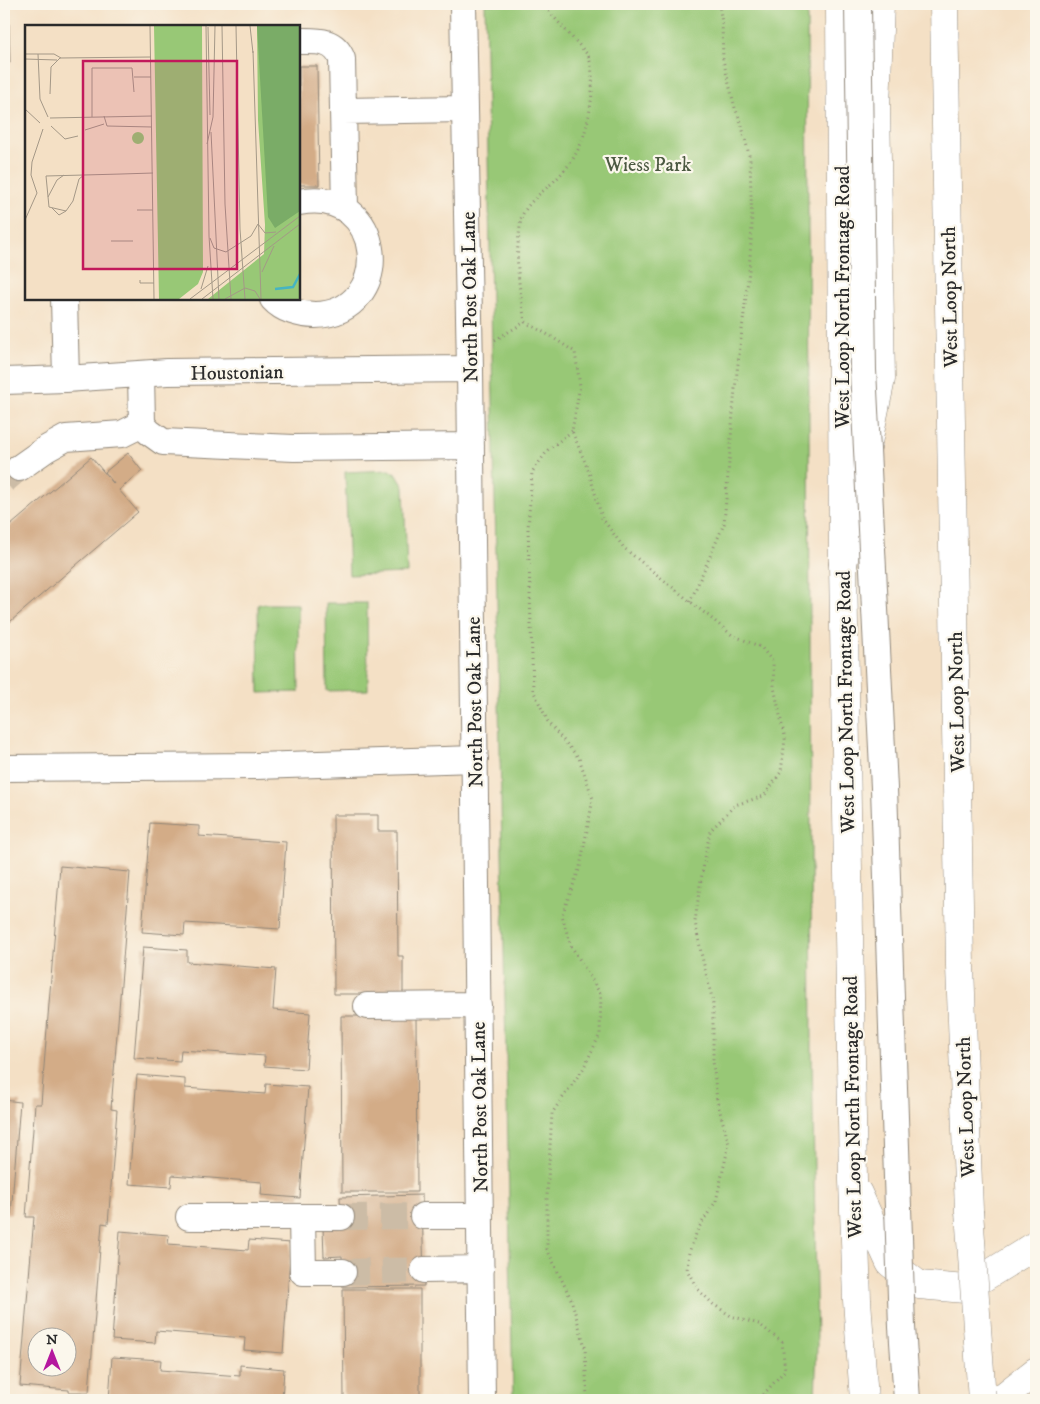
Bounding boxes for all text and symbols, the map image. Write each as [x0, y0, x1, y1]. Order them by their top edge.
inset map [25, 25, 300, 300]
park label: Wiess Park [604, 153, 691, 178]
street label: West Loop North Frontage Road [831, 166, 856, 429]
street label: North Post Oak Lane [457, 211, 484, 383]
street label: West Loop North [937, 226, 964, 369]
street label: Houstonian [190, 360, 284, 387]
street label: West Loop North Frontage Road [832, 570, 861, 835]
street label: North Post Oak Lane [462, 616, 489, 788]
street label: West Loop North [944, 631, 971, 774]
street label: West Loop North Frontage Road [839, 975, 868, 1240]
street label: North Post Oak Lane [467, 1021, 494, 1193]
street label: West Loop North [952, 1035, 981, 1179]
north arrow [28, 1326, 78, 1376]
text: N [46, 1331, 58, 1349]

